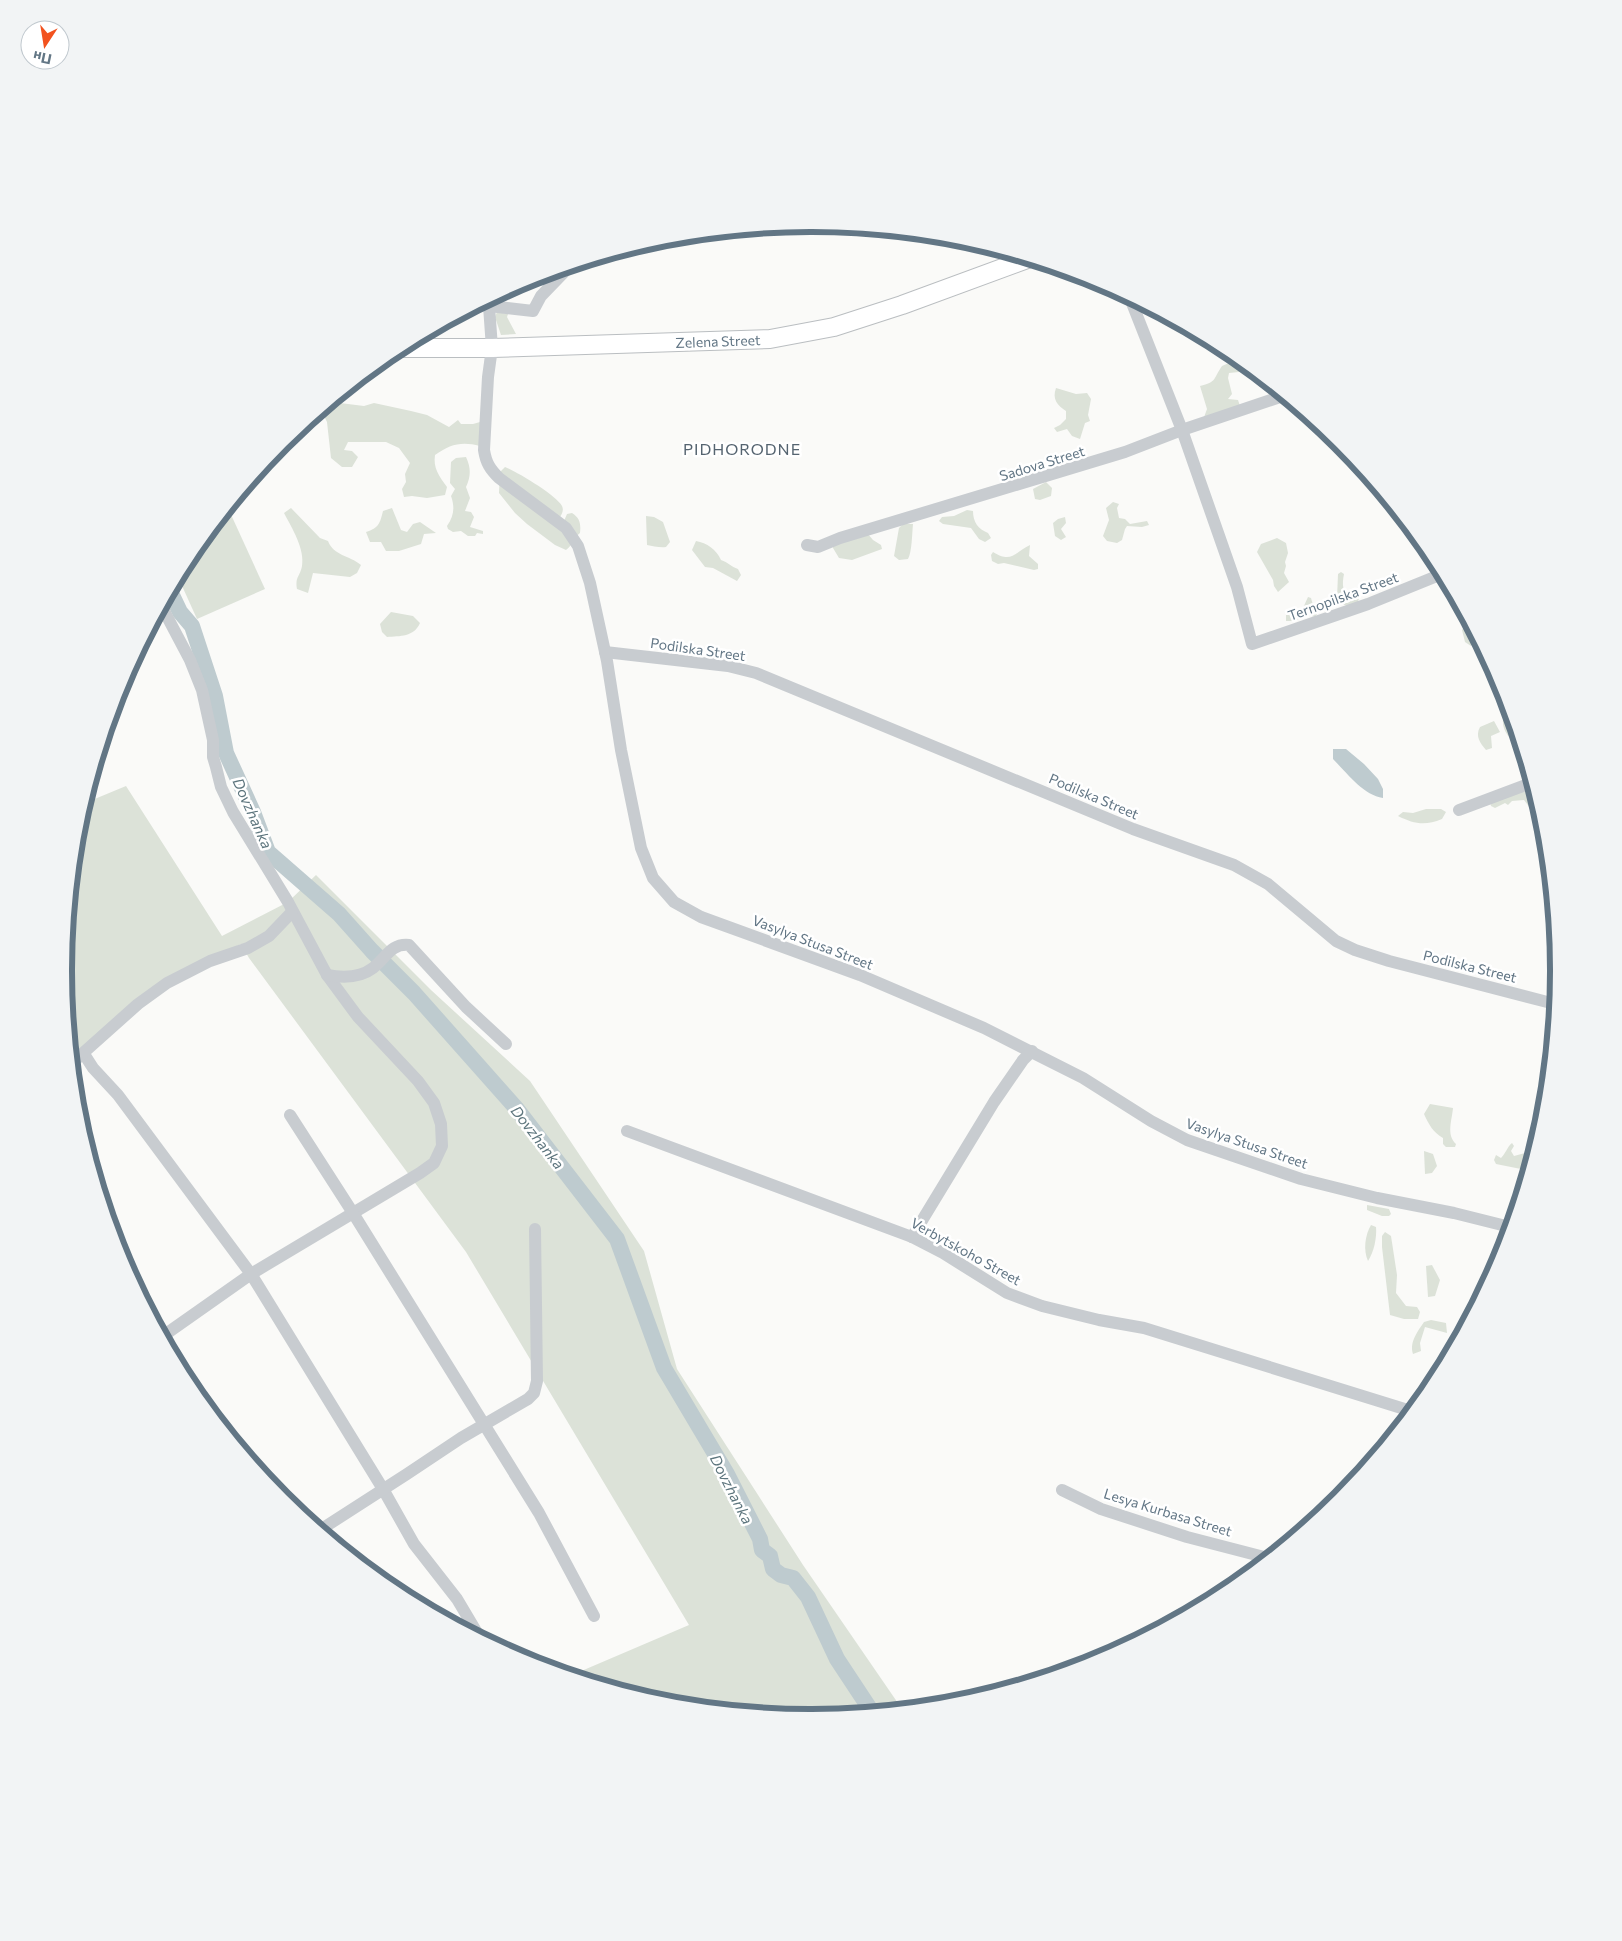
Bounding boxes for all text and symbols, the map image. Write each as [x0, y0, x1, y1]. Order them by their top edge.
north arrow [20, 20, 70, 70]
text: Пн [31, 48, 53, 68]
street label: Zelena Street [675, 331, 761, 351]
district label: PIDHORODNE [683, 439, 801, 458]
street label: Sadova Street [997, 442, 1087, 484]
street label: Ternopilska Street [1285, 568, 1401, 624]
street label: Podilska Street [649, 634, 747, 664]
street label: Podilska Street [1047, 769, 1142, 823]
water label: Dovzhanka [229, 775, 277, 851]
street label: Vasylya Stusa Street [750, 911, 876, 973]
street label: Podilska Street [1422, 946, 1519, 986]
water label: Dovzhanka [508, 1102, 568, 1172]
street label: Vasylya Stusa Street [1184, 1114, 1310, 1172]
street label: Verbytskoho Street [908, 1214, 1024, 1288]
water label: Dovzhanka [707, 1451, 757, 1527]
street label: Lesya Kurbasa Street [1102, 1484, 1234, 1540]

